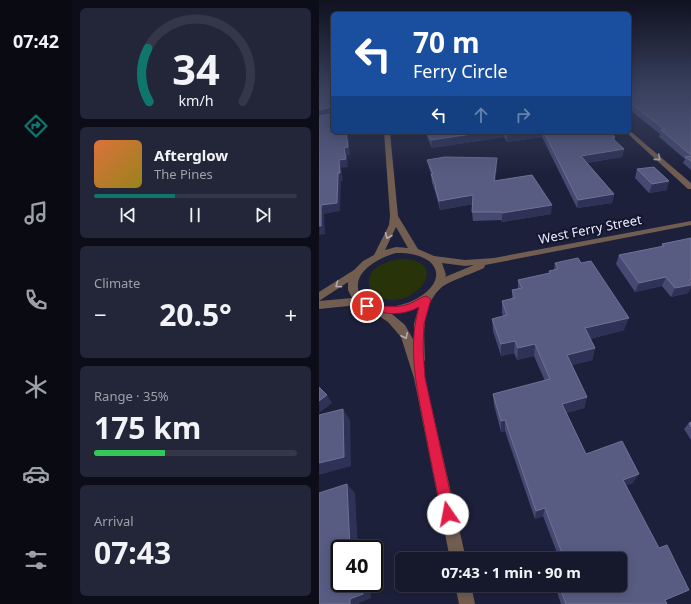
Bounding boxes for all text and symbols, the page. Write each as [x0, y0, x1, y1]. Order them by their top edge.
text: 70 m [413, 23, 480, 61]
icon: left [347, 28, 399, 80]
text: 07:42 [13, 29, 59, 53]
text: 34 [172, 40, 219, 96]
text: Ferry Circle [413, 59, 508, 83]
text: km/h [178, 90, 213, 109]
icon: left [428, 104, 450, 126]
icon: ahead [470, 104, 492, 126]
icon: right [512, 104, 534, 126]
icon: directions [22, 112, 50, 140]
text: Afterglow [154, 145, 228, 165]
one-way arrow [653, 153, 661, 160]
text: The Pines [154, 165, 213, 183]
icon: music [22, 199, 50, 227]
icon: previous [117, 204, 139, 226]
icon: pause [184, 204, 206, 226]
icon: next [252, 204, 274, 226]
street label: West Ferry Street [537, 210, 643, 248]
one-way arrow [384, 233, 392, 240]
text: Climate [94, 274, 140, 292]
one-way arrow [335, 280, 342, 288]
icon: phone [22, 286, 50, 314]
pin [350, 289, 384, 323]
text: 20.5° [159, 294, 232, 335]
icon: arrive [356, 295, 378, 317]
text: − [94, 299, 107, 329]
text: + [284, 299, 297, 329]
one-way arrow [400, 332, 408, 339]
icon: climate [22, 373, 50, 401]
text: Range · 35% [94, 387, 169, 405]
text: 175 km [94, 407, 201, 448]
icon: car [22, 460, 50, 488]
position arrow [427, 493, 469, 535]
text: Arrival [94, 512, 134, 530]
text: 07:43 [94, 532, 171, 573]
speed limit sign: 40 [331, 540, 383, 592]
icon: filters [22, 546, 50, 574]
text: 07:43 · 1 min · 90 m [441, 562, 581, 582]

